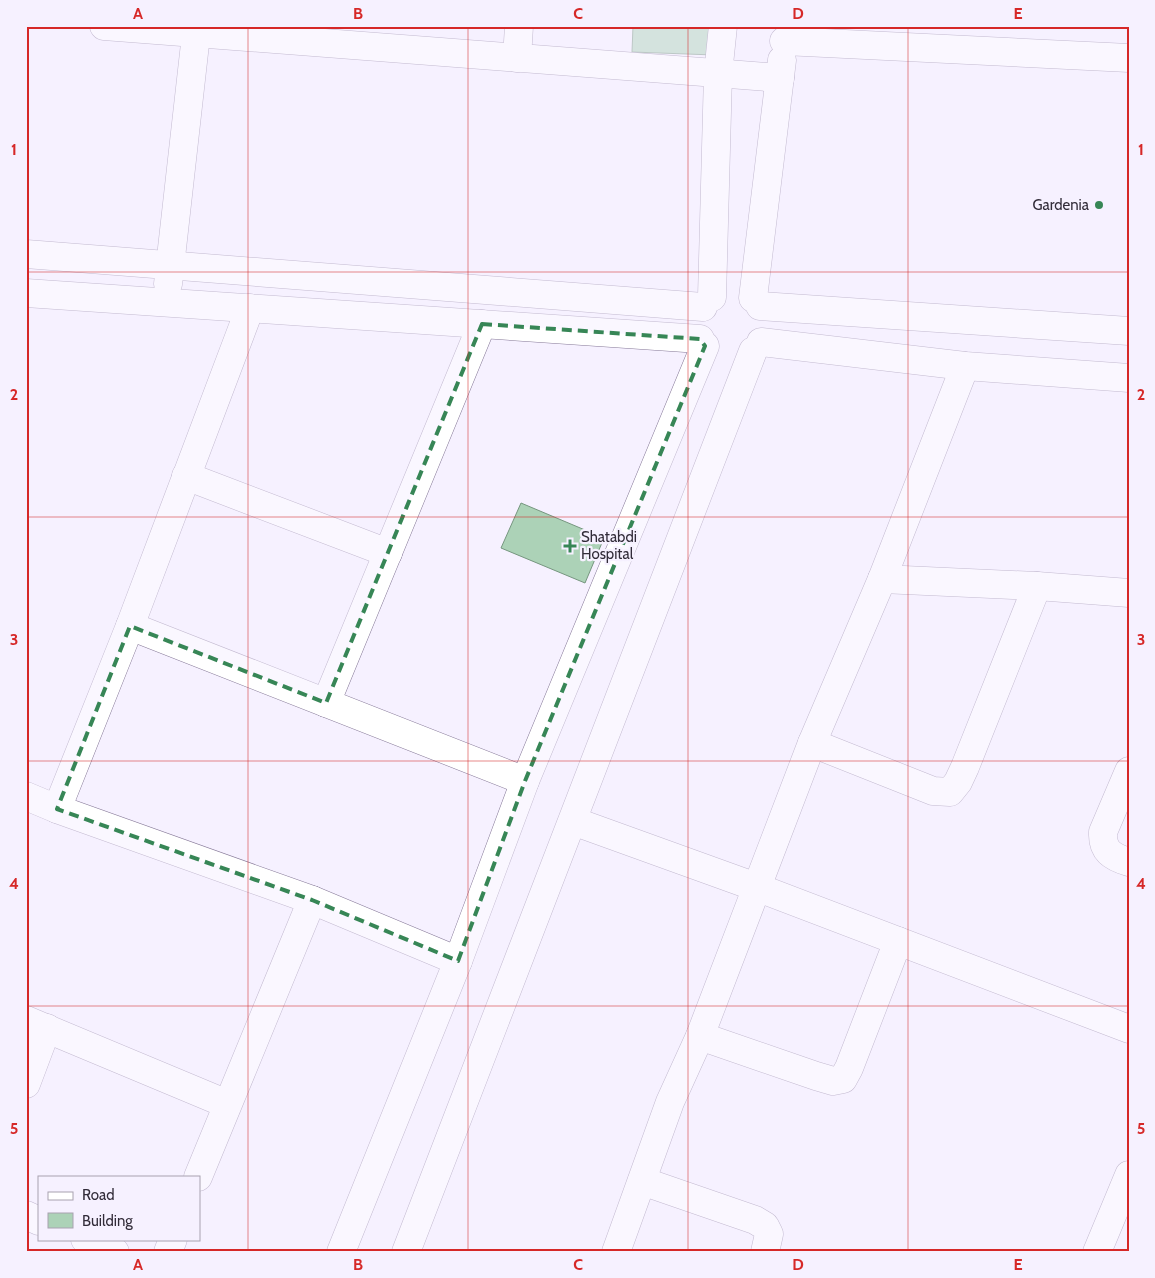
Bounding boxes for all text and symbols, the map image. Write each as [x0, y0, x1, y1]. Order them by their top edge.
text: A [133, 4, 143, 23]
text: B [353, 4, 363, 23]
text: C [573, 4, 583, 23]
text: D [792, 4, 804, 23]
text: E [1013, 4, 1023, 23]
text: 1 [11, 140, 17, 159]
text: 1 [1138, 140, 1144, 159]
place label: Gardenia [1032, 196, 1090, 214]
marker: Gardenia [1093, 199, 1105, 211]
text: 2 [10, 385, 18, 404]
text: 2 [1137, 385, 1145, 404]
place label: Shatabdi Hospital [581, 528, 637, 563]
marker: Shatabdi Hospital [563, 539, 577, 553]
text: 3 [10, 630, 18, 649]
text: 3 [1137, 630, 1145, 649]
text: 4 [9, 874, 19, 893]
text: 4 [1136, 874, 1146, 893]
text: 5 [10, 1119, 18, 1138]
text: 5 [1137, 1119, 1145, 1138]
legend [38, 1176, 200, 1240]
text: Road [82, 1186, 115, 1204]
text: Building [82, 1212, 133, 1230]
text: A [133, 1255, 143, 1274]
text: B [353, 1255, 363, 1274]
text: C [573, 1255, 583, 1274]
text: D [792, 1255, 804, 1274]
text: E [1013, 1255, 1023, 1274]

